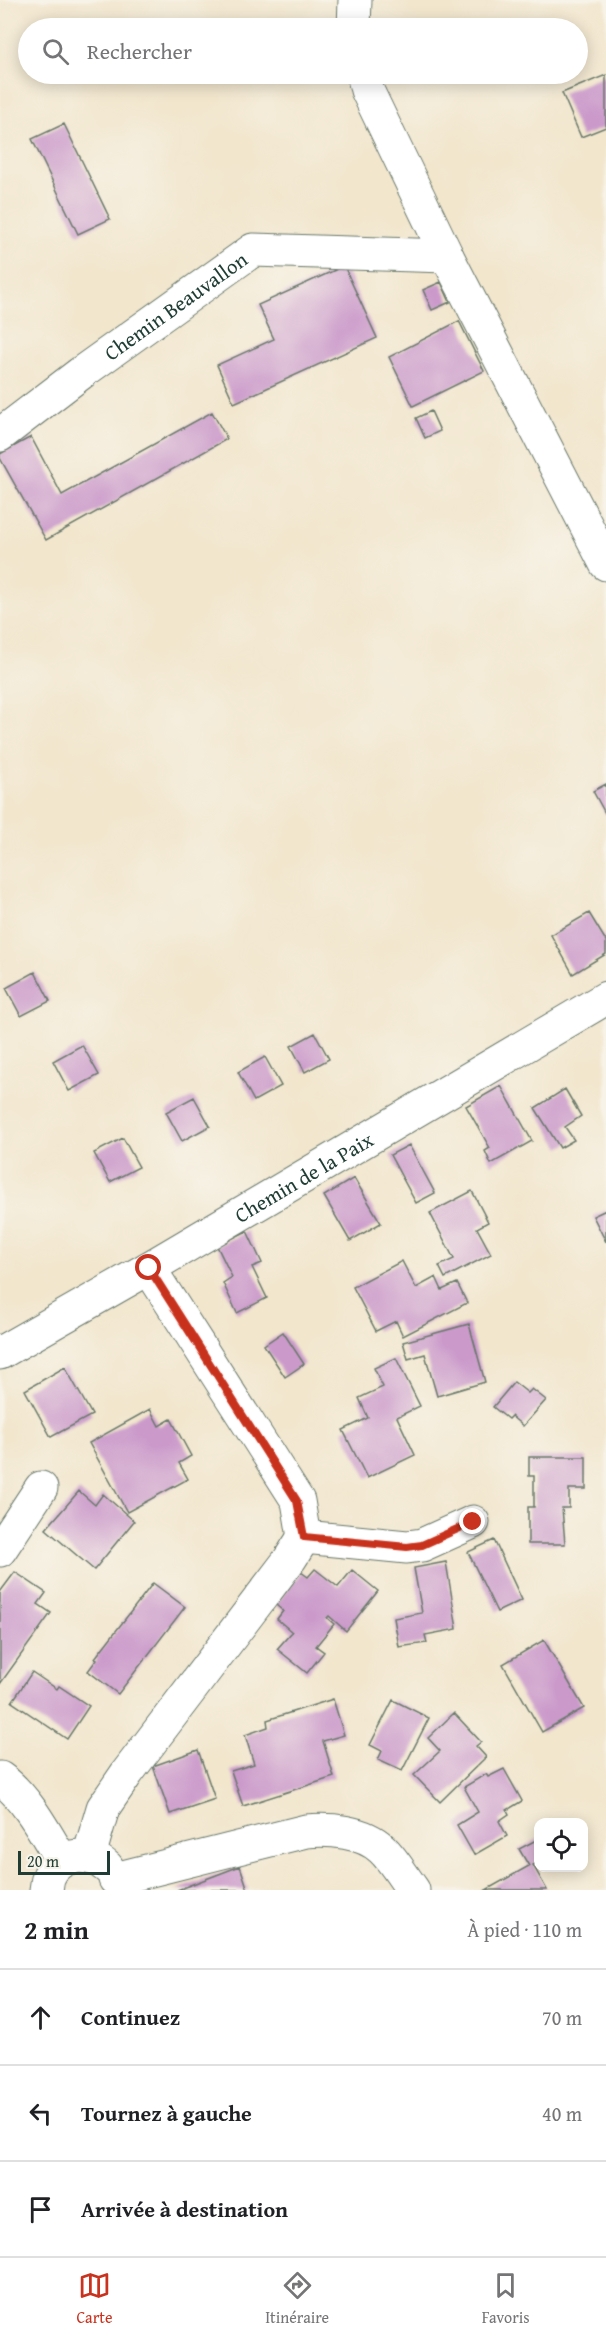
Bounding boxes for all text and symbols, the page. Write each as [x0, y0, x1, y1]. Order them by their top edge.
search box [18, 18, 588, 84]
icon: search [39, 35, 72, 68]
text: Rechercher [87, 35, 192, 67]
street label: Chemin Beauvallon [97, 243, 254, 368]
street label: Chemin de la Paix [228, 1123, 379, 1230]
route start [135, 1254, 161, 1280]
route end [459, 1508, 485, 1534]
map controls [534, 1818, 588, 1872]
button: locate [534, 1818, 588, 1872]
scale bar [18, 1848, 110, 1876]
text: 20 m [27, 1849, 59, 1873]
text: 2 min [24, 1910, 89, 1949]
text: À pied · 110 m [467, 1915, 582, 1944]
icon: ahead [24, 2001, 57, 2034]
text: Continuez [81, 2001, 180, 2033]
text: 70 m [542, 2003, 582, 2032]
icon: left [24, 2097, 57, 2130]
text: Tournez à gauche [81, 2097, 252, 2129]
text: 40 m [542, 2099, 582, 2128]
icon: arrive [24, 2193, 57, 2226]
text: Arrivée à destination [81, 2193, 288, 2225]
tab: Carte [76, 2269, 112, 2329]
tab: Itinéraire [265, 2269, 329, 2329]
tab: Favoris [482, 2269, 530, 2329]

